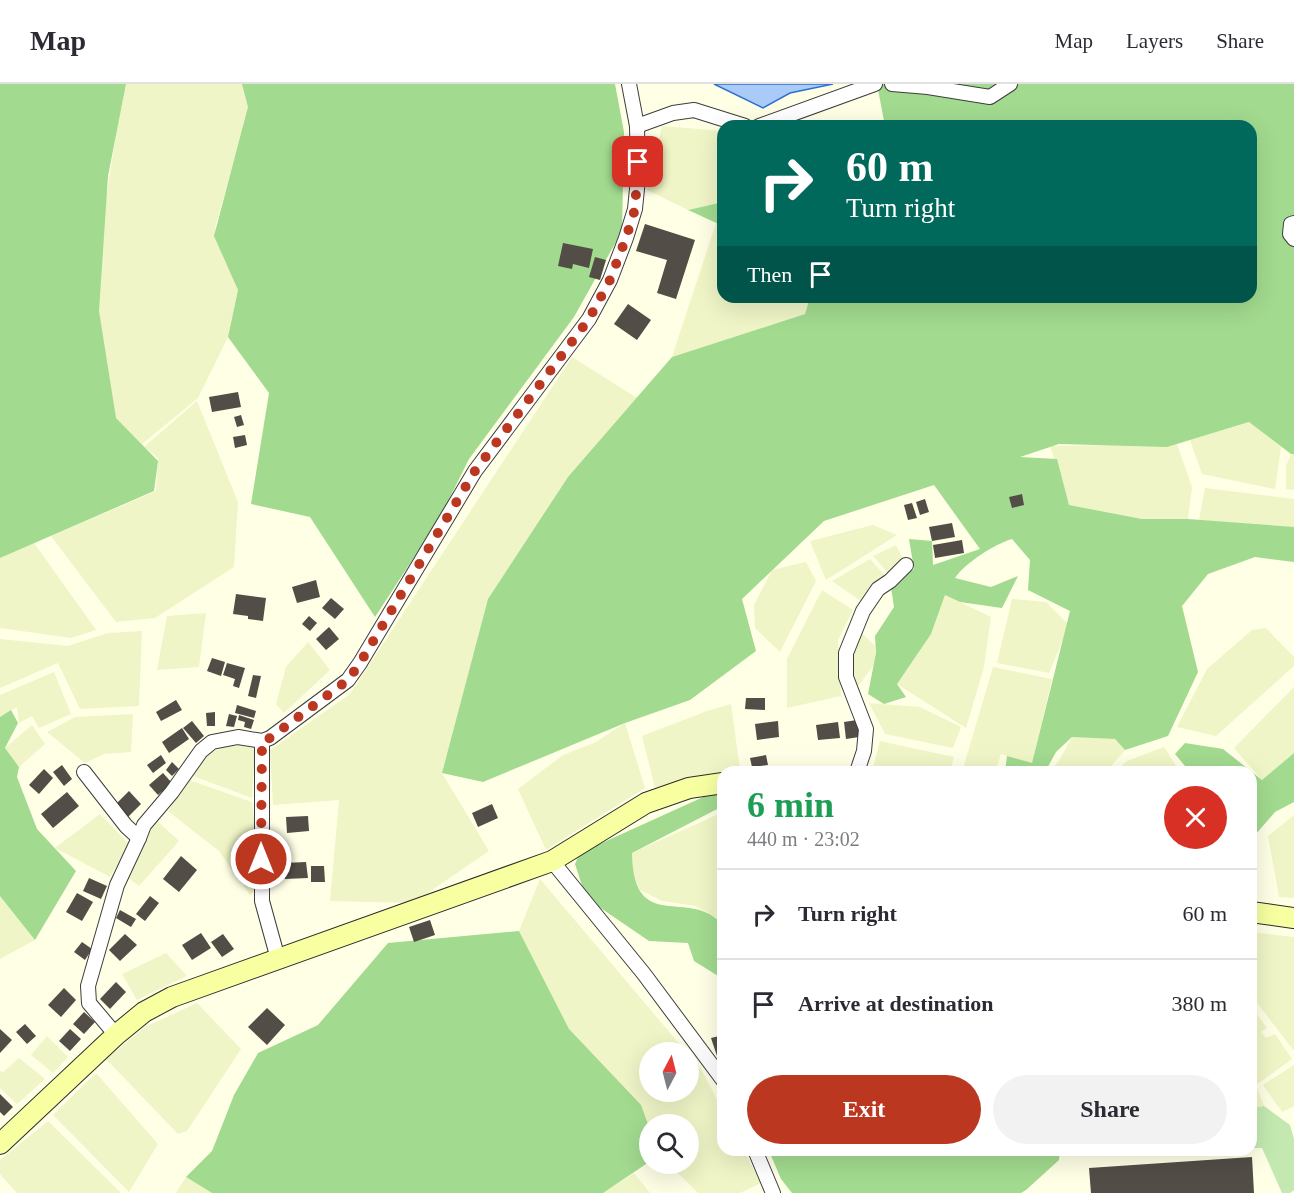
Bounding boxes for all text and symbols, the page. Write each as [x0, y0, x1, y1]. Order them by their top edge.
text: Map [30, 25, 86, 56]
text: Map [1055, 29, 1093, 53]
text: Layers [1126, 29, 1183, 53]
text: Share [1216, 29, 1264, 53]
pin [612, 136, 663, 187]
icon: right [747, 144, 825, 222]
text: 60 m [846, 144, 934, 190]
icon: arrive [621, 145, 654, 178]
text: Turn right [846, 193, 955, 223]
icon: arrive [804, 258, 837, 291]
text: Then [747, 262, 792, 287]
text: 6 min [747, 785, 834, 825]
button: close [1164, 786, 1227, 849]
position arrow [229, 827, 293, 891]
text: 440 m · 23:02 [747, 828, 860, 850]
icon: right [747, 898, 780, 931]
text: Turn right [798, 901, 897, 926]
text: 60 m [1182, 901, 1227, 926]
icon: arrive [747, 988, 780, 1021]
text: Arrive at destination [798, 991, 994, 1016]
text: 380 m [1171, 991, 1227, 1016]
north arrow [639, 1042, 699, 1102]
map controls [639, 1042, 699, 1174]
button: Exit [747, 1075, 981, 1144]
button: Share [993, 1075, 1227, 1144]
button: search [639, 1114, 699, 1174]

